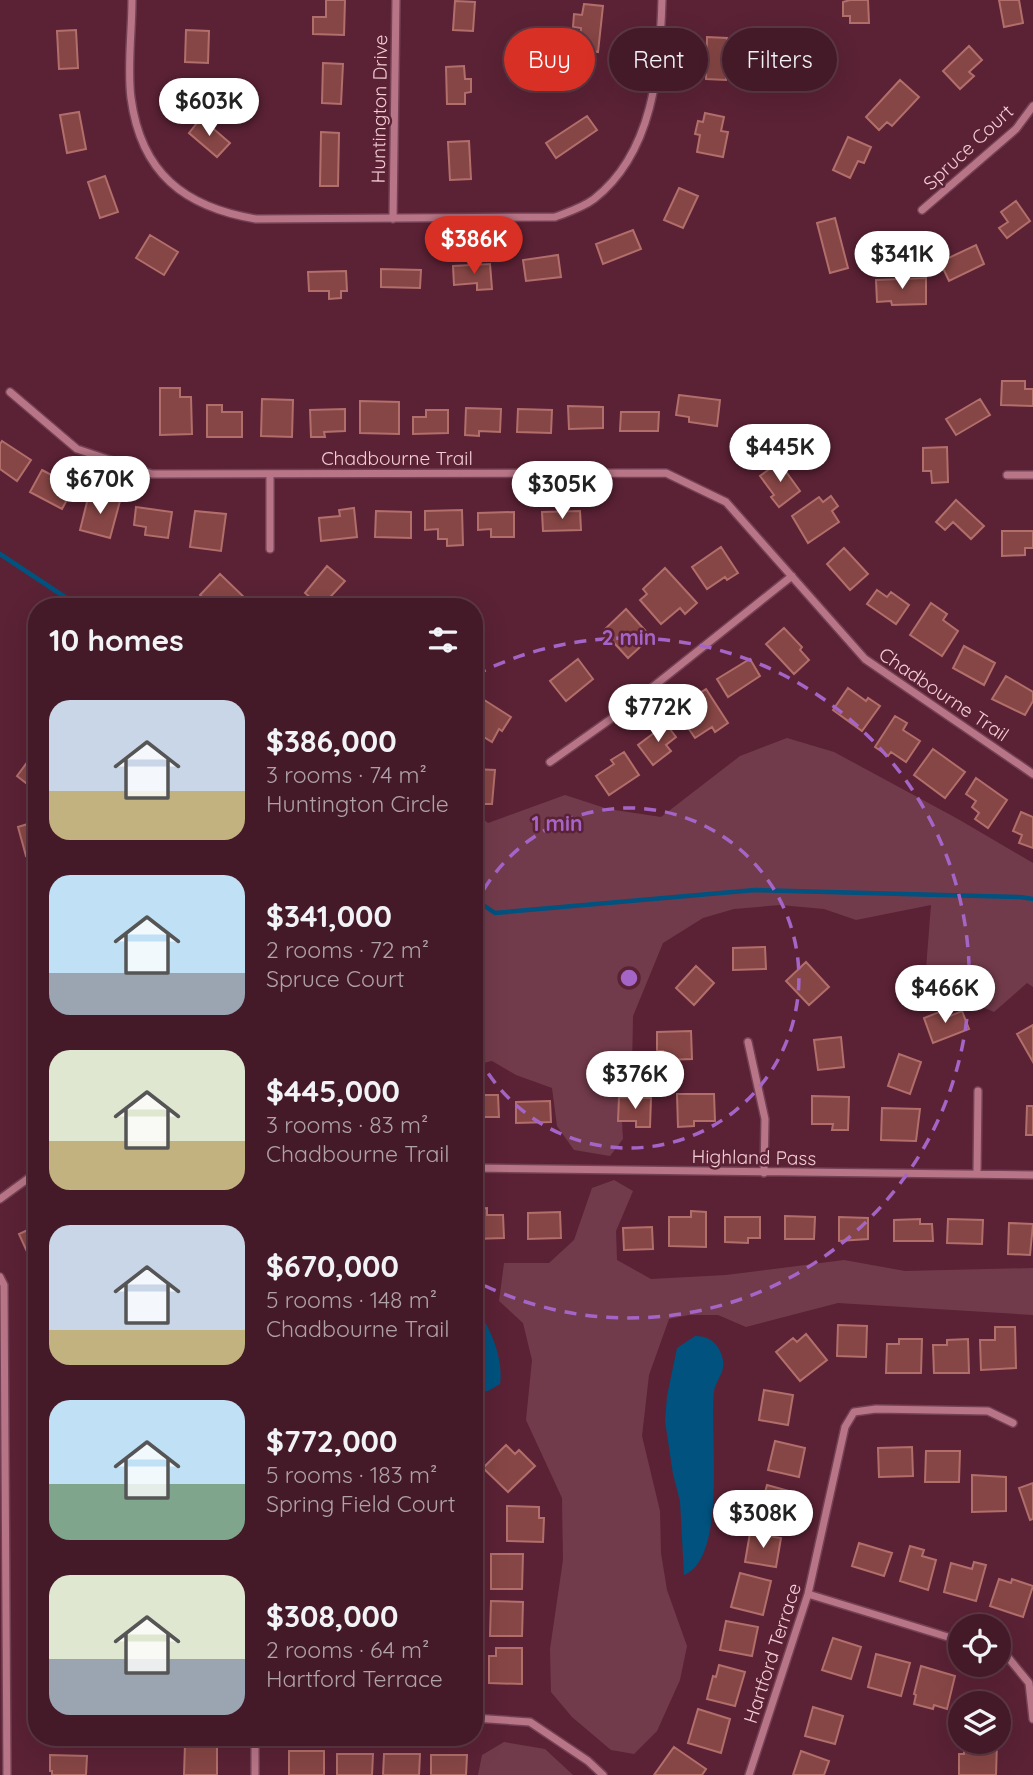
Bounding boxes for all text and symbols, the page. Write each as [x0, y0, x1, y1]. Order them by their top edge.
chip: Buy [504, 28, 595, 91]
chip: Rent [609, 28, 708, 91]
chip: Filters [722, 28, 837, 91]
street label: Huntington Drive [366, 35, 392, 183]
pin: $603K [160, 78, 258, 138]
text: $603K [175, 86, 243, 115]
street label: Spruce Court [918, 99, 1018, 195]
pin: $386K [425, 216, 523, 276]
text: $386K [441, 224, 507, 253]
pin: $341K [853, 232, 951, 291]
text: $341K [871, 239, 933, 268]
pin: $445K [731, 424, 829, 484]
text: $445K [745, 432, 815, 461]
street label: Chadbourne Trail [321, 446, 473, 470]
pin: $670K [51, 456, 149, 516]
pin: $305K [513, 462, 611, 521]
text: $670K [66, 464, 134, 493]
text: $305K [528, 469, 596, 498]
text: 10 homes [49, 621, 184, 659]
icon: filters [424, 621, 462, 659]
text: 2 min [602, 624, 656, 650]
street label: Chadbourne Trail [874, 642, 1014, 746]
pin: $772K [609, 684, 707, 744]
text: $772K [624, 692, 692, 721]
text: $386,000 [266, 722, 397, 760]
icon: home [105, 728, 189, 812]
text: 3 rooms · 74 m² [266, 760, 427, 789]
text: Huntington Circle [266, 789, 449, 818]
text: 1 min [532, 810, 582, 836]
text: $341,000 [266, 897, 392, 935]
icon: home [105, 903, 189, 987]
text: 2 rooms · 72 m² [266, 935, 429, 964]
text: Spruce Court [266, 964, 405, 993]
pin: $466K [896, 965, 994, 1025]
centre of rings [617, 966, 641, 990]
text: $466K [911, 973, 979, 1002]
pin: $376K [586, 1052, 684, 1111]
text: $376K [602, 1059, 668, 1088]
text: $445,000 [266, 1072, 400, 1110]
icon: home [105, 1078, 189, 1162]
text: 3 rooms · 83 m² [266, 1110, 428, 1139]
text: Chadbourne Trail [266, 1139, 450, 1168]
street label: Highland Pass [692, 1144, 817, 1170]
text: $670,000 [266, 1247, 399, 1285]
icon: home [105, 1253, 189, 1337]
text: 5 rooms · 148 m² [266, 1285, 437, 1314]
text: Chadbourne Trail [266, 1314, 450, 1343]
text: $772,000 [266, 1422, 397, 1460]
icon: home [105, 1428, 189, 1512]
text: 5 rooms · 183 m² [266, 1460, 437, 1489]
text: Spring Field Court [266, 1489, 455, 1518]
pin: $308K [714, 1490, 812, 1550]
text: $308K [729, 1498, 797, 1527]
street label: Hartford Terrace [738, 1580, 806, 1726]
text: $308,000 [266, 1597, 398, 1635]
icon: home [105, 1603, 189, 1687]
map controls [948, 1614, 1011, 1754]
button: locate [948, 1614, 1011, 1677]
text: 2 rooms · 64 m² [266, 1635, 429, 1664]
text: Hartford Terrace [266, 1664, 443, 1693]
button: layers [948, 1691, 1011, 1754]

